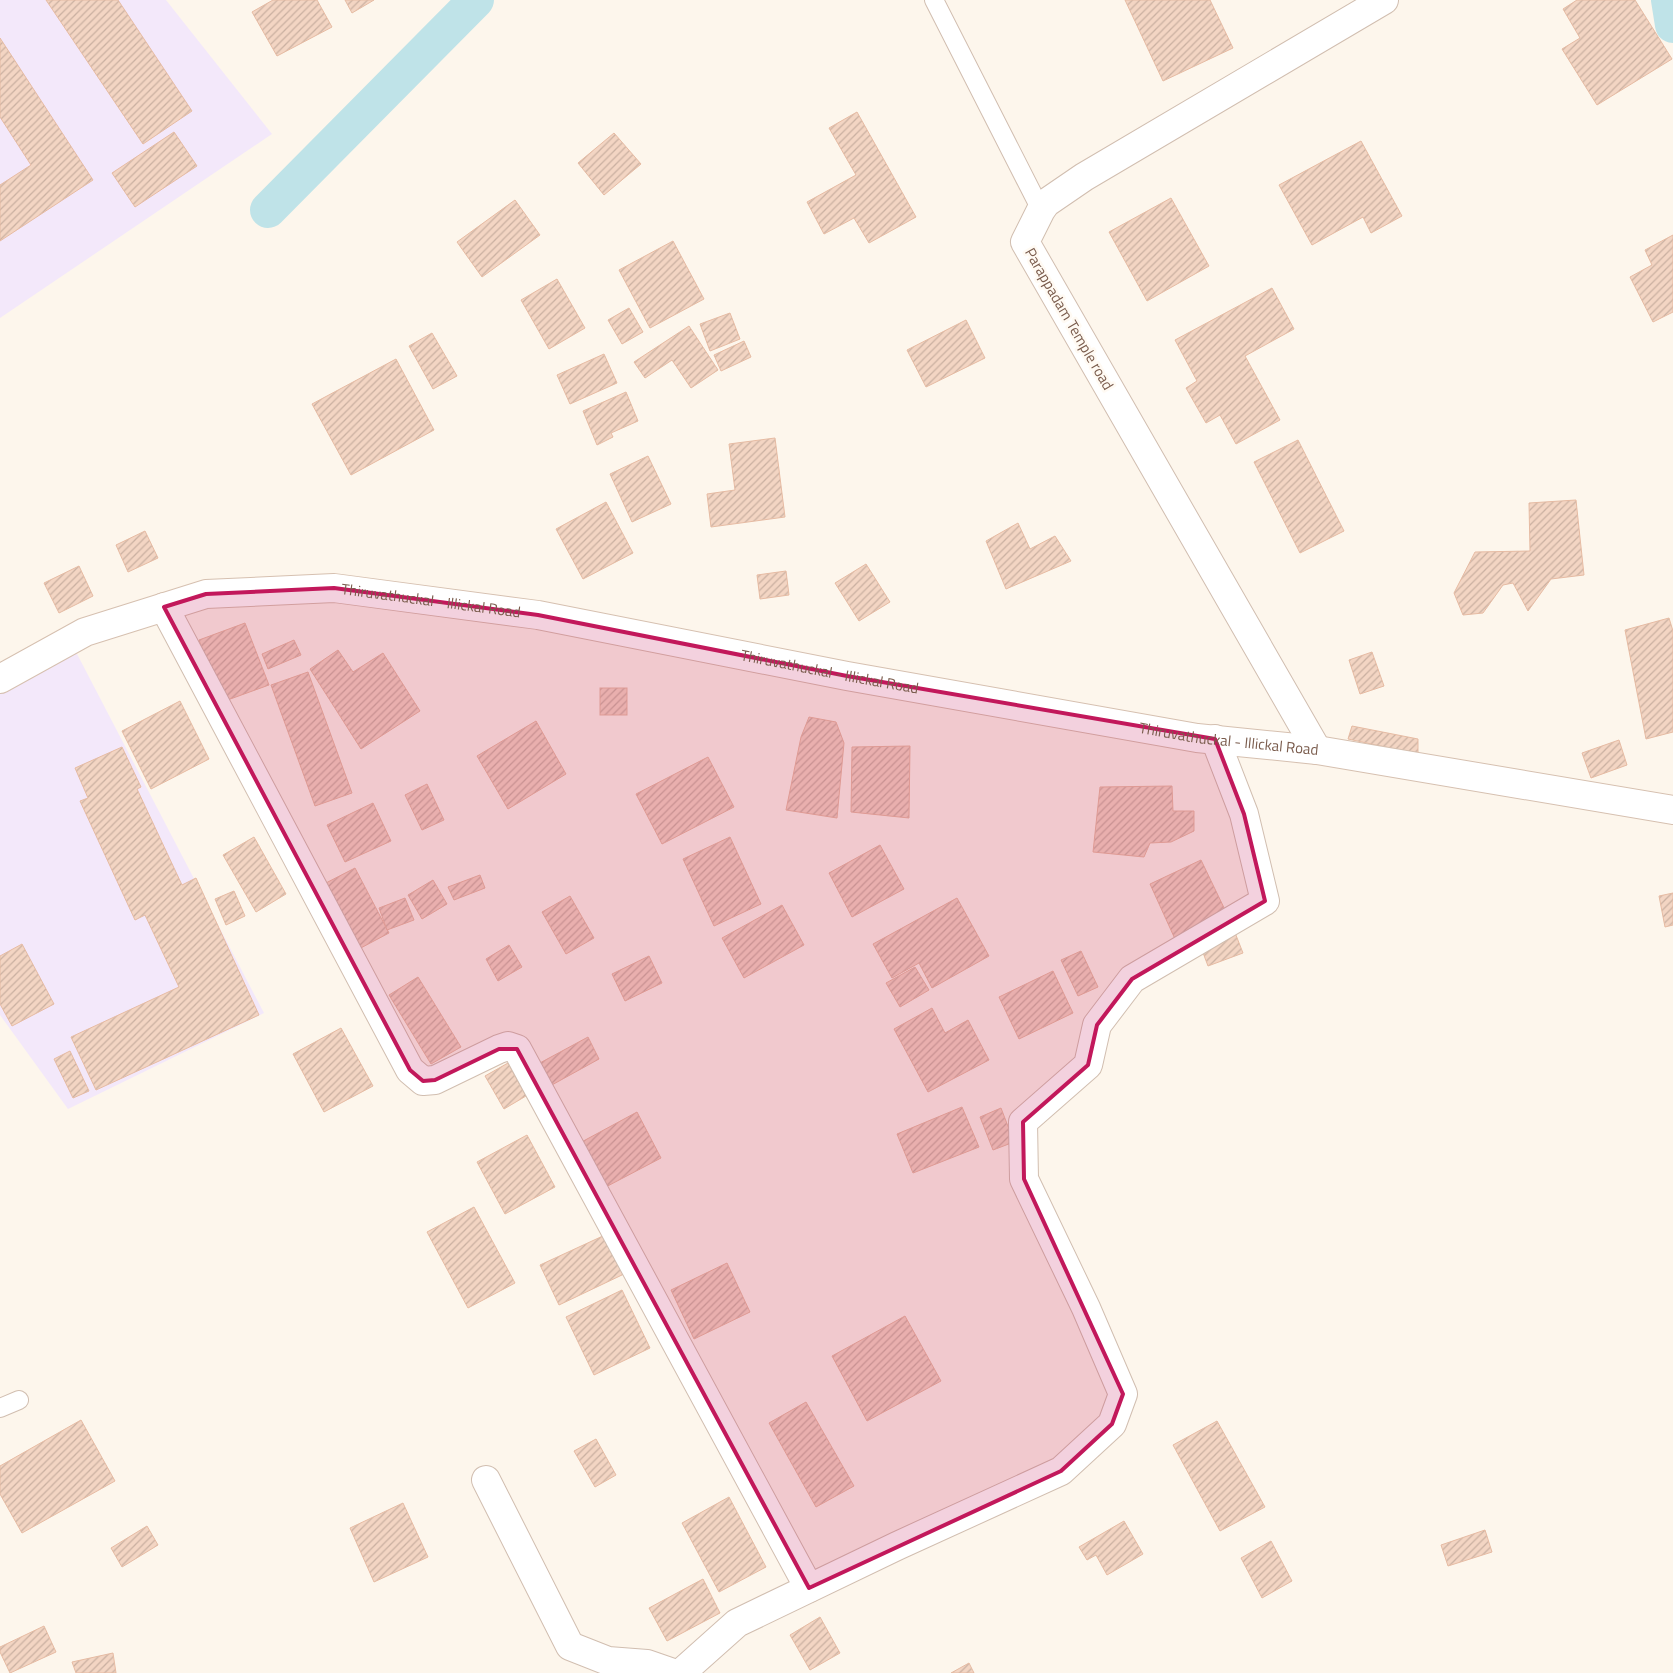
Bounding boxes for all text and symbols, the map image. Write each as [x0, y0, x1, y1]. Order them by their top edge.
street label: Parappadam Temple road [1019, 243, 1120, 394]
street label: Thiruvathuckal - Illickal Road [340, 577, 522, 624]
street label: Thiruvathuckal - Illickal Road [739, 643, 920, 699]
street label: Thiruvathuckal - Illickal Road [1137, 716, 1320, 761]

